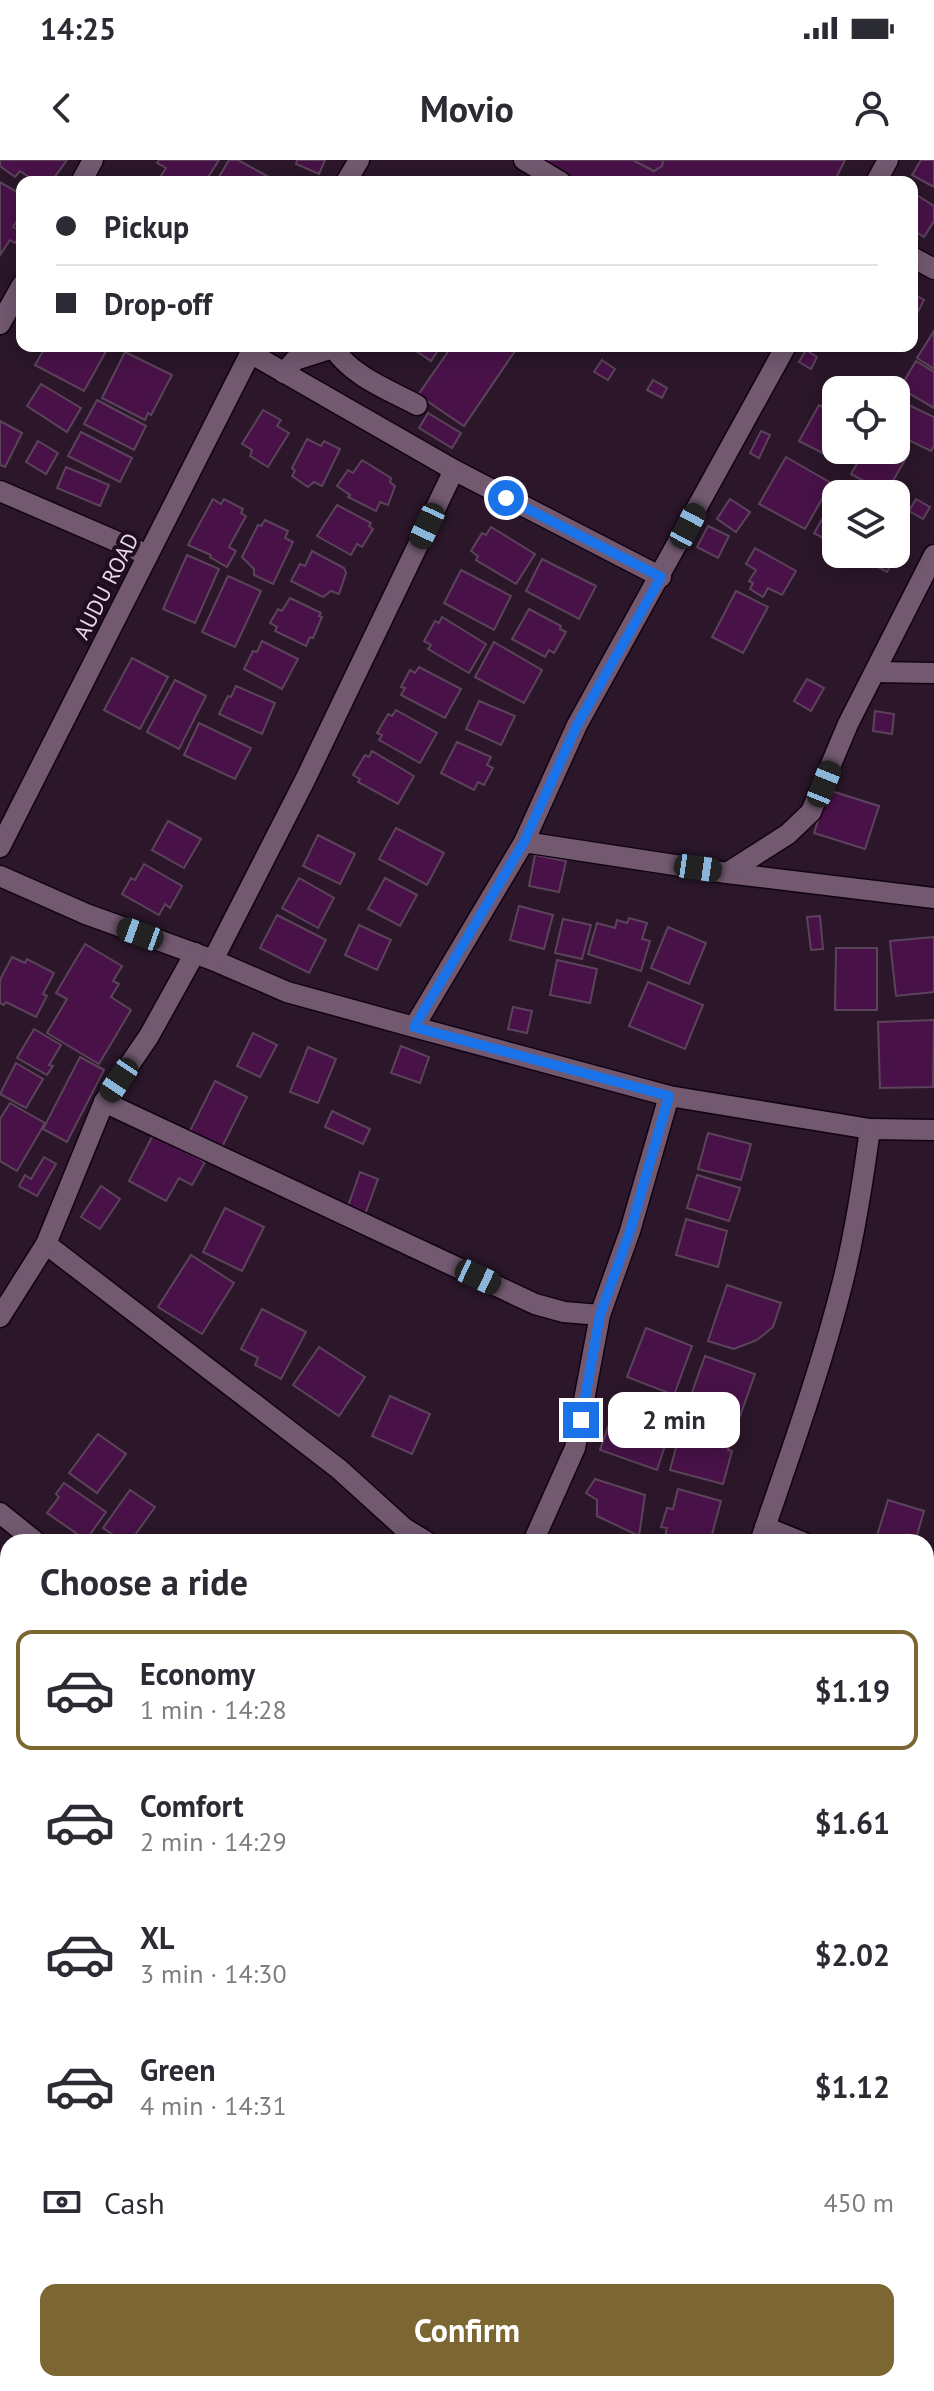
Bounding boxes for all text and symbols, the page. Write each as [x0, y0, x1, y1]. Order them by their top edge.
text: 14:25 [40, 9, 116, 48]
text: Movio [420, 85, 514, 132]
icon: back [40, 86, 84, 130]
icon: person [850, 86, 894, 130]
text: Pickup [104, 207, 189, 246]
text: Drop-off [104, 284, 212, 323]
map controls [822, 376, 910, 568]
button: locate [822, 376, 910, 464]
route start [488, 480, 524, 516]
button: layers [822, 480, 910, 568]
car [406, 499, 448, 553]
car [666, 499, 710, 553]
street label: AUDU ROAD [67, 528, 145, 644]
car [804, 757, 844, 811]
car [673, 853, 723, 883]
car [113, 915, 167, 953]
car [96, 1053, 142, 1107]
car [451, 1256, 505, 1298]
callout: 2 min [609, 1392, 741, 1448]
route end [563, 1402, 599, 1438]
text: 2 min [642, 1403, 706, 1436]
text: Choose a ride [40, 1558, 248, 1605]
icon: car [44, 1654, 116, 1726]
text: Economy [140, 1654, 255, 1693]
text: $1.19 [815, 1671, 890, 1710]
text: 1 min · 14:28 [140, 1693, 287, 1726]
icon: car [44, 1786, 116, 1858]
text: Comfort [140, 1786, 243, 1825]
text: $1.61 [815, 1803, 890, 1842]
text: 2 min · 14:29 [140, 1825, 287, 1858]
icon: car [44, 1918, 116, 1990]
text: XL [140, 1918, 174, 1957]
text: $2.02 [815, 1935, 890, 1974]
text: 3 min · 14:30 [140, 1957, 287, 1990]
icon: car [44, 2050, 116, 2122]
text: Green [140, 2050, 215, 2089]
text: $1.12 [815, 2067, 890, 2106]
text: 4 min · 14:31 [140, 2089, 287, 2122]
icon: cash [40, 2180, 84, 2224]
text: Cash [104, 2183, 165, 2222]
text: 450 m [823, 2186, 894, 2219]
button: Confirm [40, 2284, 894, 2376]

